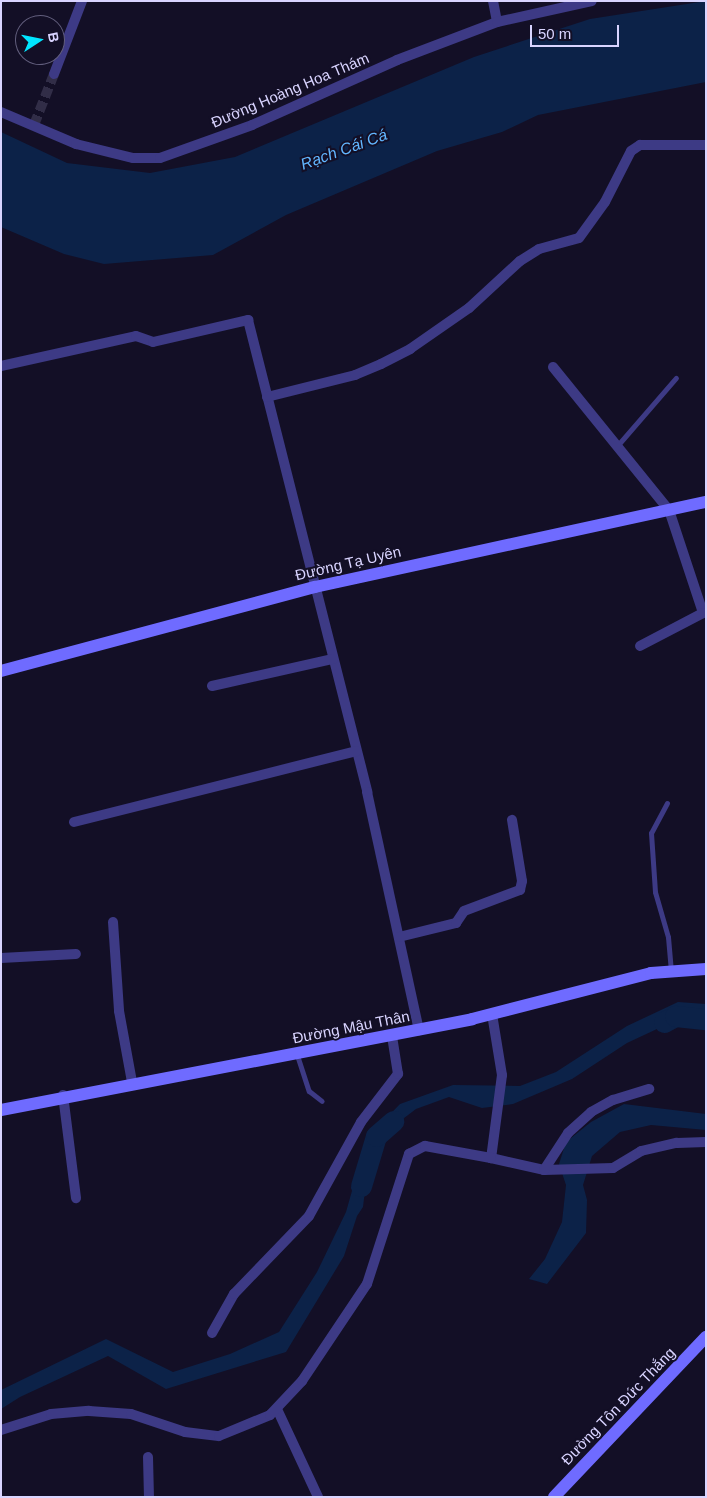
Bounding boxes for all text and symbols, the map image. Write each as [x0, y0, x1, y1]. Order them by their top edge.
north arrow [15, 15, 65, 65]
scale bar [532, 15, 621, 47]
text: 50 m [538, 25, 571, 42]
text: B [45, 31, 63, 44]
street label: Đường Hoàng Hoa Thám [208, 49, 372, 131]
water label: Rạch Cái Cá [298, 125, 390, 175]
street label: Đường Tạ Uyên [293, 542, 403, 584]
street label: Đường Mậu Thân [291, 1007, 411, 1047]
street label: Đường Tôn Đức Thắng [557, 1343, 679, 1469]

